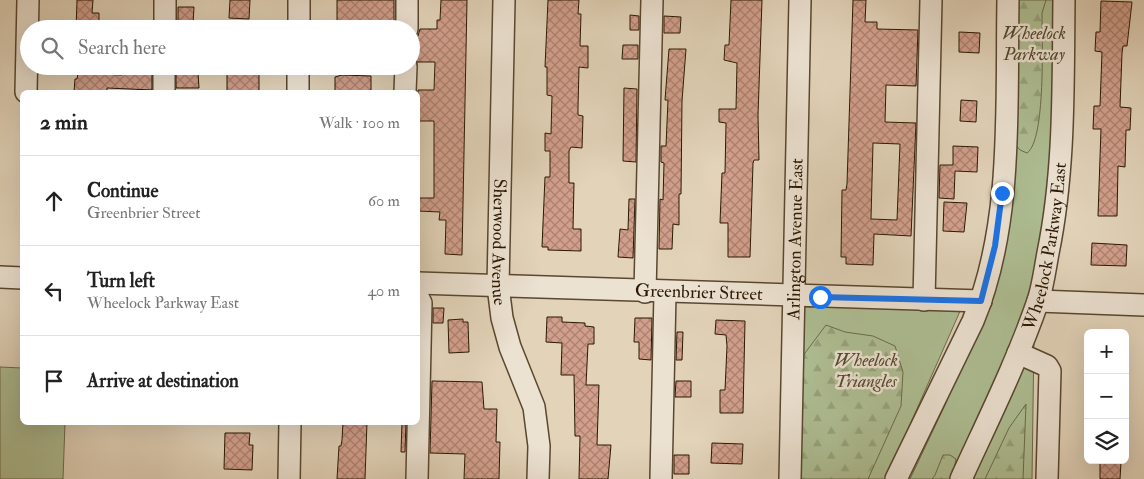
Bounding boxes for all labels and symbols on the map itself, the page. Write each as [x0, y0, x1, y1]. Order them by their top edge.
park label: Wheelock Parkway [1002, 22, 1066, 66]
street label: Arlington Avenue East [782, 158, 808, 321]
street label: Wheelock Parkway East [1016, 161, 1071, 335]
street label: Sherwood Avenue [486, 178, 512, 307]
route end [991, 182, 1014, 205]
street label: Greenbrier Street [635, 278, 763, 306]
route start [809, 286, 832, 309]
park label: Wheelock Triangles [834, 349, 898, 393]

